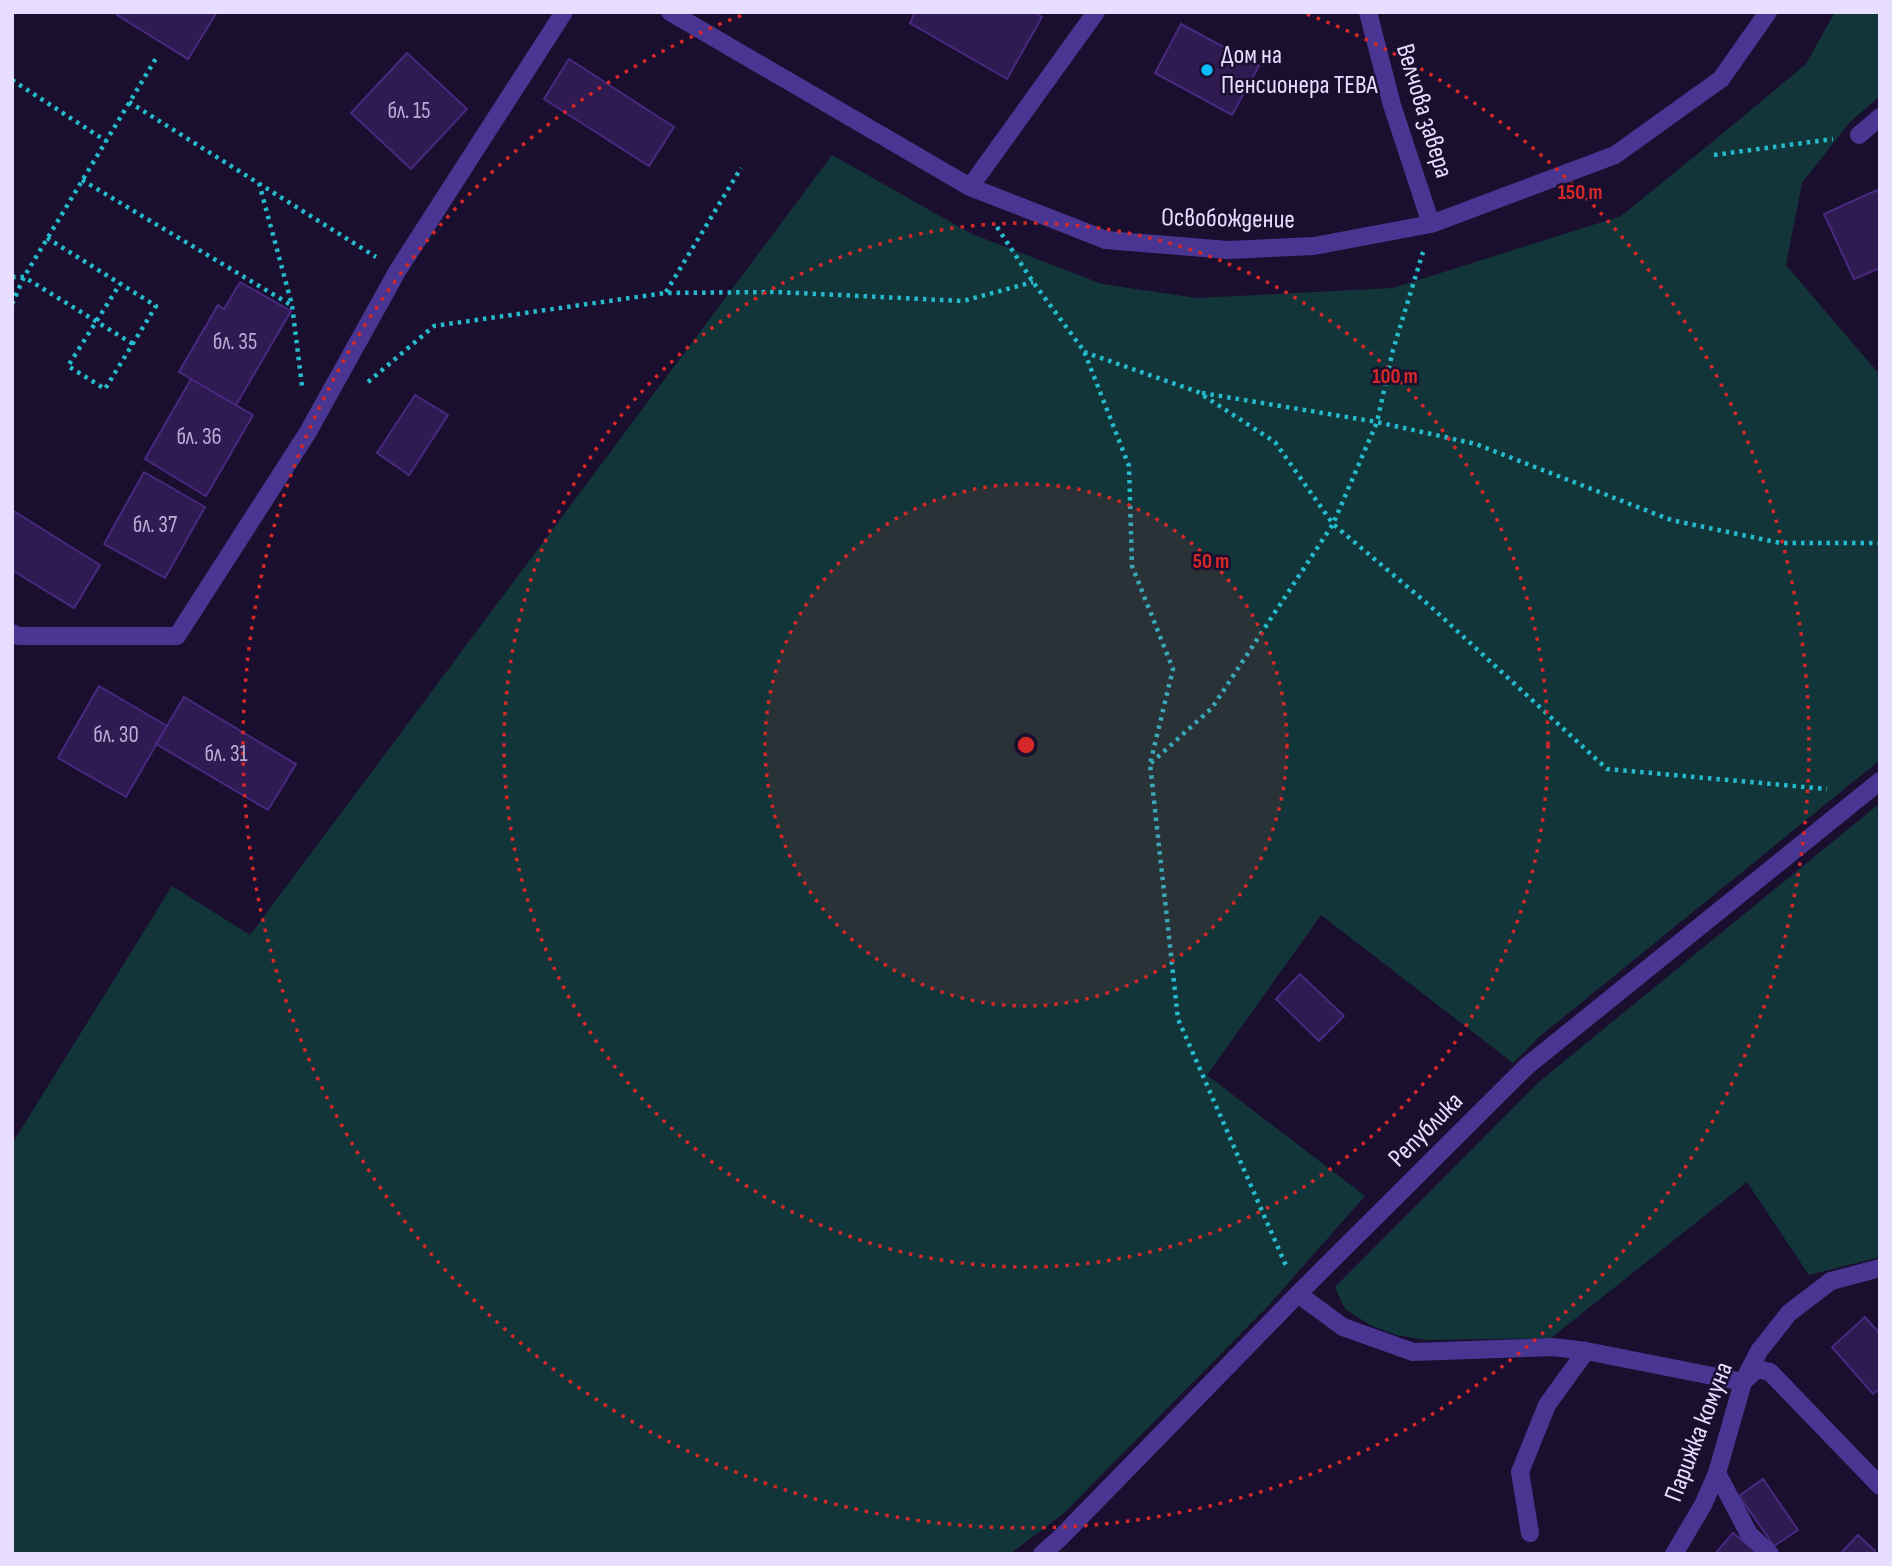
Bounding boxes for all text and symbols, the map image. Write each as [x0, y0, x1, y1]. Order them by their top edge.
place label: Дом на Пенсионера ТЕВА [1221, 40, 1379, 101]
street label: Велчова завера [1389, 40, 1459, 182]
marker: Дом на Пенсионера ТЕВА [1199, 62, 1215, 78]
house number: бл. 15 [388, 97, 430, 125]
text: 150 m [1558, 180, 1602, 205]
street label: Освобождение [1161, 202, 1295, 236]
house number: бл. 35 [213, 328, 257, 356]
text: 100 m [1372, 364, 1418, 389]
house number: бл. 36 [176, 423, 222, 451]
house number: бл. 37 [133, 511, 177, 539]
text: 50 m [1193, 549, 1229, 574]
house number: бл. 30 [93, 721, 139, 749]
centre of rings [1014, 733, 1038, 757]
house number: бл. 31 [204, 740, 248, 768]
street label: Република [1382, 1086, 1470, 1174]
street label: Парижка комуна [1658, 1358, 1740, 1506]

